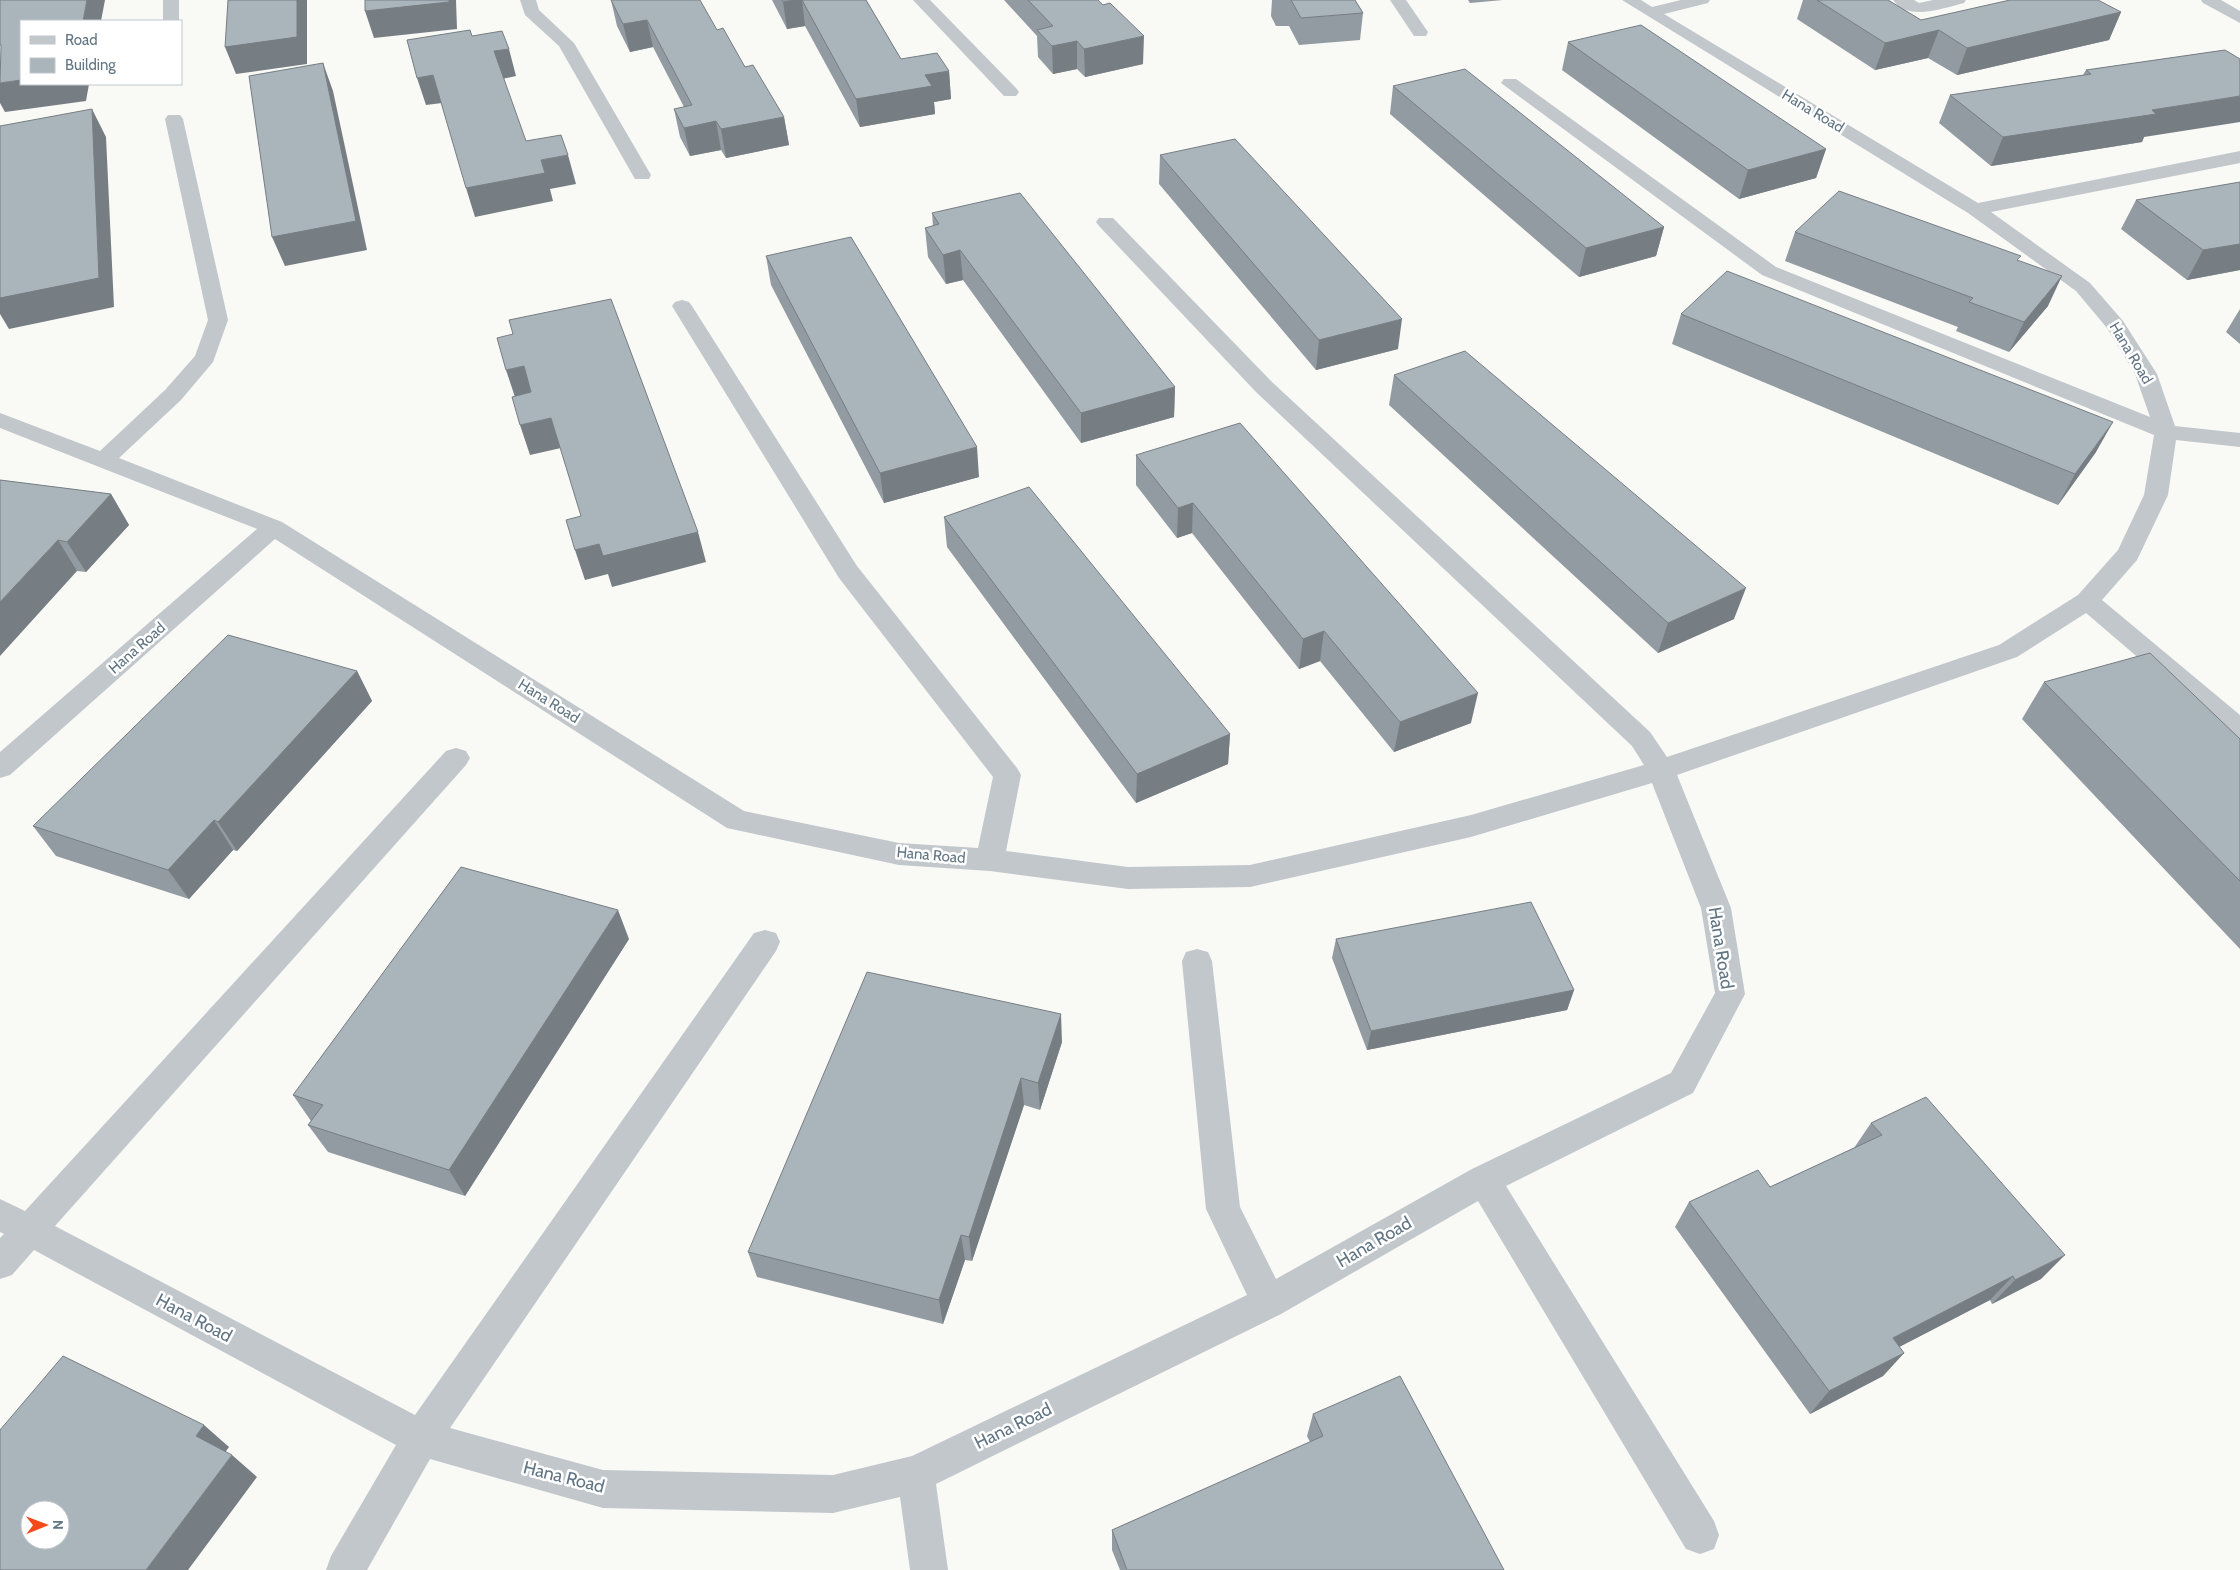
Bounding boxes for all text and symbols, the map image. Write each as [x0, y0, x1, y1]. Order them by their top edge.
legend [20, 20, 182, 85]
text: Road [65, 31, 98, 49]
text: Building [65, 56, 116, 74]
street label: Hana Road [1779, 85, 1847, 137]
street label: Hana Road [2105, 319, 2157, 387]
street label: Hana Road [105, 619, 169, 677]
street label: Hana Road [515, 675, 583, 727]
street label: Hana Road [896, 843, 966, 867]
street label: Hana Road [1704, 905, 1738, 991]
street label: Hana Road [1333, 1212, 1415, 1272]
street label: Hana Road [152, 1289, 236, 1347]
street label: Hana Road [971, 1398, 1055, 1454]
street label: Hana Road [521, 1456, 607, 1498]
north arrow [20, 1500, 70, 1550]
text: N [49, 1520, 67, 1530]

